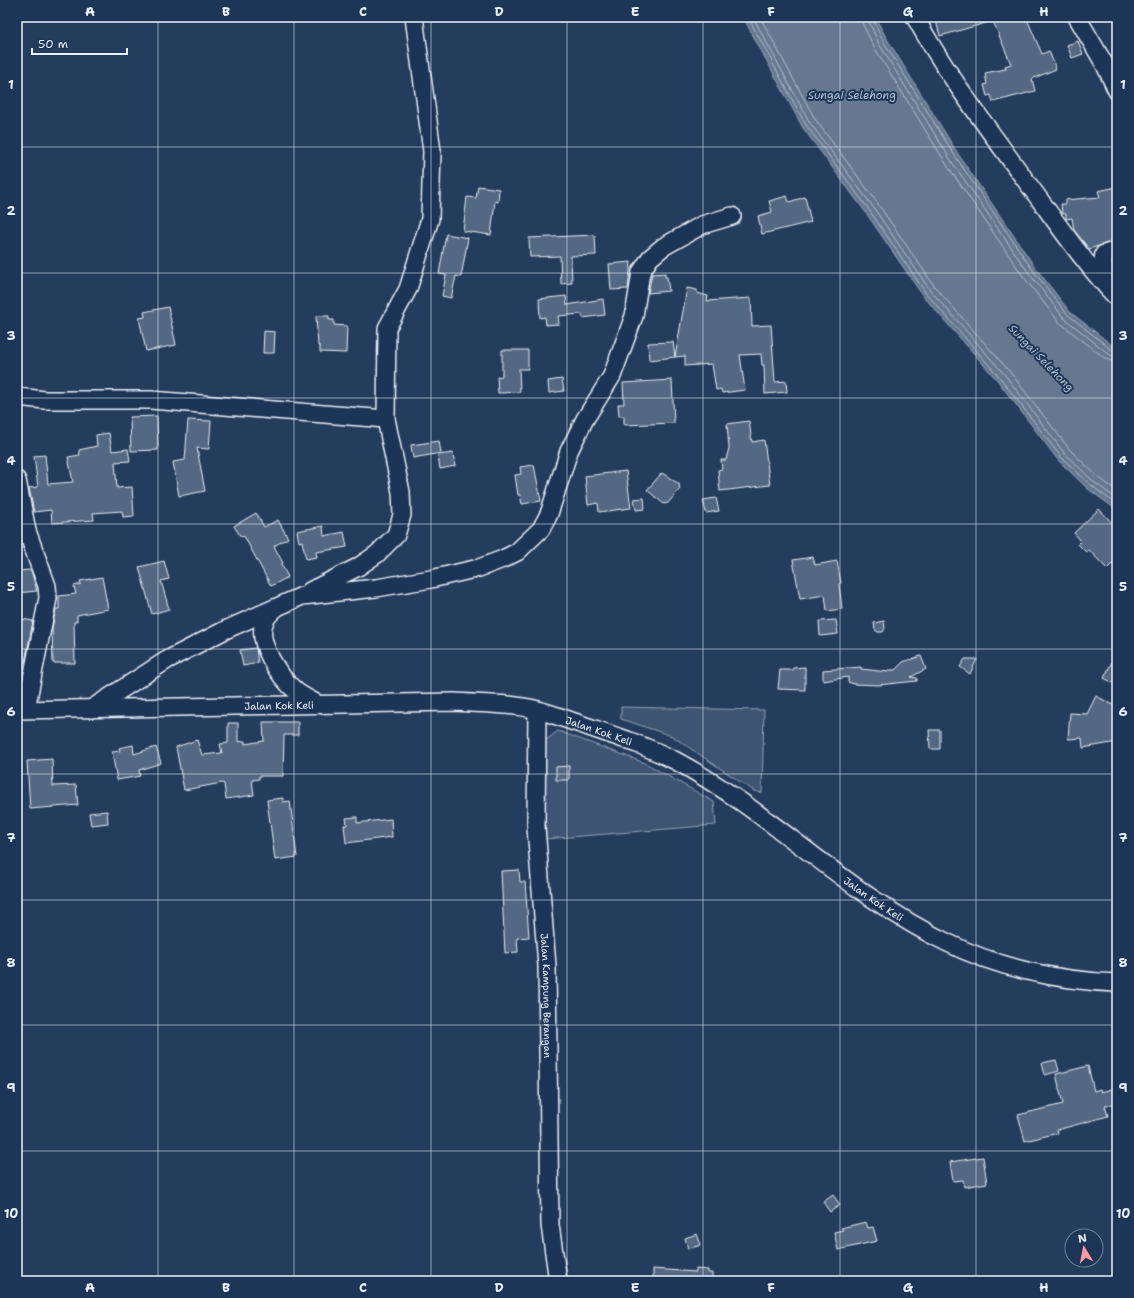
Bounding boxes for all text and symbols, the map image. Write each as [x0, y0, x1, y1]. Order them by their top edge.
text: A [85, 3, 95, 20]
text: B [222, 3, 230, 20]
text: C [359, 3, 367, 20]
text: D [494, 3, 504, 20]
text: E [631, 3, 640, 20]
text: F [767, 3, 775, 20]
text: G [903, 3, 914, 20]
text: H [1039, 3, 1049, 20]
scale bar [32, 30, 127, 56]
text: 50 m [38, 36, 68, 52]
text: 1 [8, 76, 14, 93]
text: 1 [1120, 76, 1126, 93]
water label: Sungai Selehong [808, 88, 896, 103]
text: 2 [6, 202, 16, 219]
text: 2 [1118, 202, 1128, 219]
water label: Sungai Selehong [1005, 321, 1077, 395]
text: 3 [6, 327, 16, 344]
text: 3 [1118, 327, 1128, 344]
text: 4 [6, 452, 16, 469]
text: 4 [1118, 452, 1128, 469]
text: 5 [7, 578, 15, 595]
text: 5 [1119, 578, 1127, 595]
street label: Jalan Kok Keli [244, 698, 314, 712]
text: 6 [6, 703, 16, 720]
text: 6 [1118, 703, 1128, 720]
street label: Jalan Kok Keli [564, 713, 634, 748]
text: 7 [6, 829, 16, 846]
text: 7 [1118, 829, 1128, 846]
street label: Jalan Kok Keli [841, 874, 906, 924]
street label: Jalan Kampung Berangan [538, 933, 555, 1058]
text: 8 [6, 954, 16, 971]
text: 8 [1118, 954, 1128, 971]
text: 9 [6, 1079, 16, 1096]
text: 9 [1118, 1079, 1128, 1096]
text: 10 [4, 1205, 18, 1222]
text: 10 [1116, 1205, 1130, 1222]
north arrow [1064, 1228, 1104, 1268]
text: N [1077, 1230, 1088, 1247]
text: A [85, 1279, 95, 1296]
text: B [222, 1279, 230, 1296]
text: C [359, 1279, 367, 1296]
text: D [494, 1279, 504, 1296]
text: E [631, 1279, 640, 1296]
text: F [767, 1279, 775, 1296]
text: G [903, 1279, 914, 1296]
text: H [1039, 1279, 1049, 1296]

